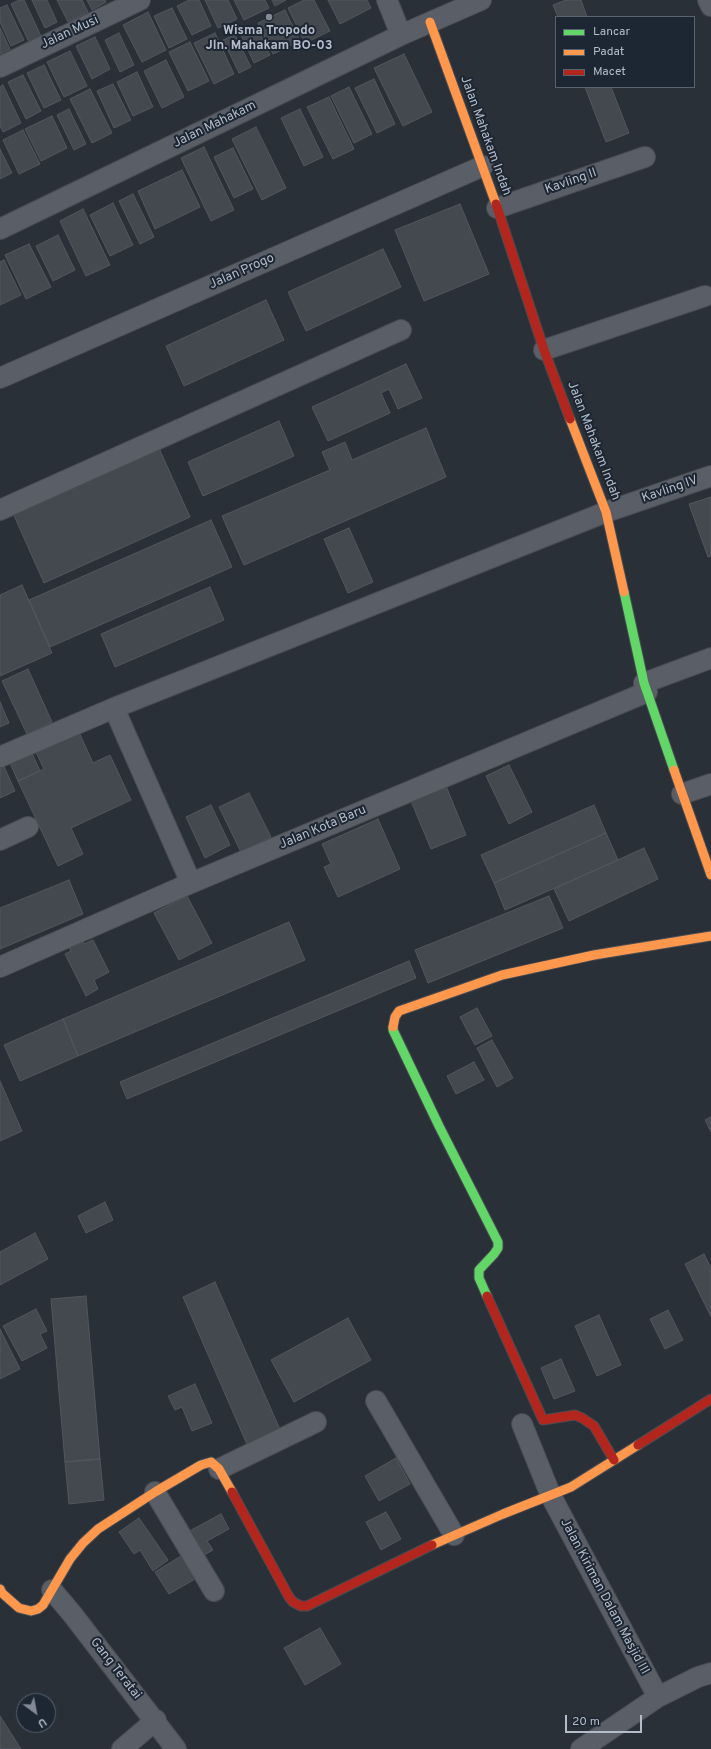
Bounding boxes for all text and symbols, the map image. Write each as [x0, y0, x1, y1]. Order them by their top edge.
marker: Wisma Tropodo Jln. Mahakam BO-03 [264, 12, 274, 22]
street label: Jalan Musi [39, 13, 101, 53]
legend [555, 16, 695, 88]
place label: Wisma Tropodo Jln. Mahakam BO-03 [205, 23, 333, 54]
text: Lancar [593, 24, 630, 40]
text: Padat [593, 44, 624, 60]
text: Macet [593, 64, 626, 80]
street label: Jalan Mahakam Indah [456, 74, 514, 198]
street label: Jalan Mahakam [171, 98, 259, 152]
street label: Kavling II [543, 166, 599, 198]
street label: Jalan Progo [207, 251, 277, 293]
street label: Jalan Mahakam Indah [563, 379, 623, 503]
street label: Kavling IV [640, 473, 700, 507]
street label: Jalan Kota Baru [277, 803, 369, 853]
street label: Jalan Kiriman Dalam Masjid III [556, 1516, 652, 1678]
street label: Gang Teratai [86, 1635, 144, 1703]
north arrow [16, 1693, 56, 1733]
scale bar [567, 1707, 644, 1733]
text: U [35, 1714, 49, 1730]
text: 20 m [572, 1714, 600, 1730]

